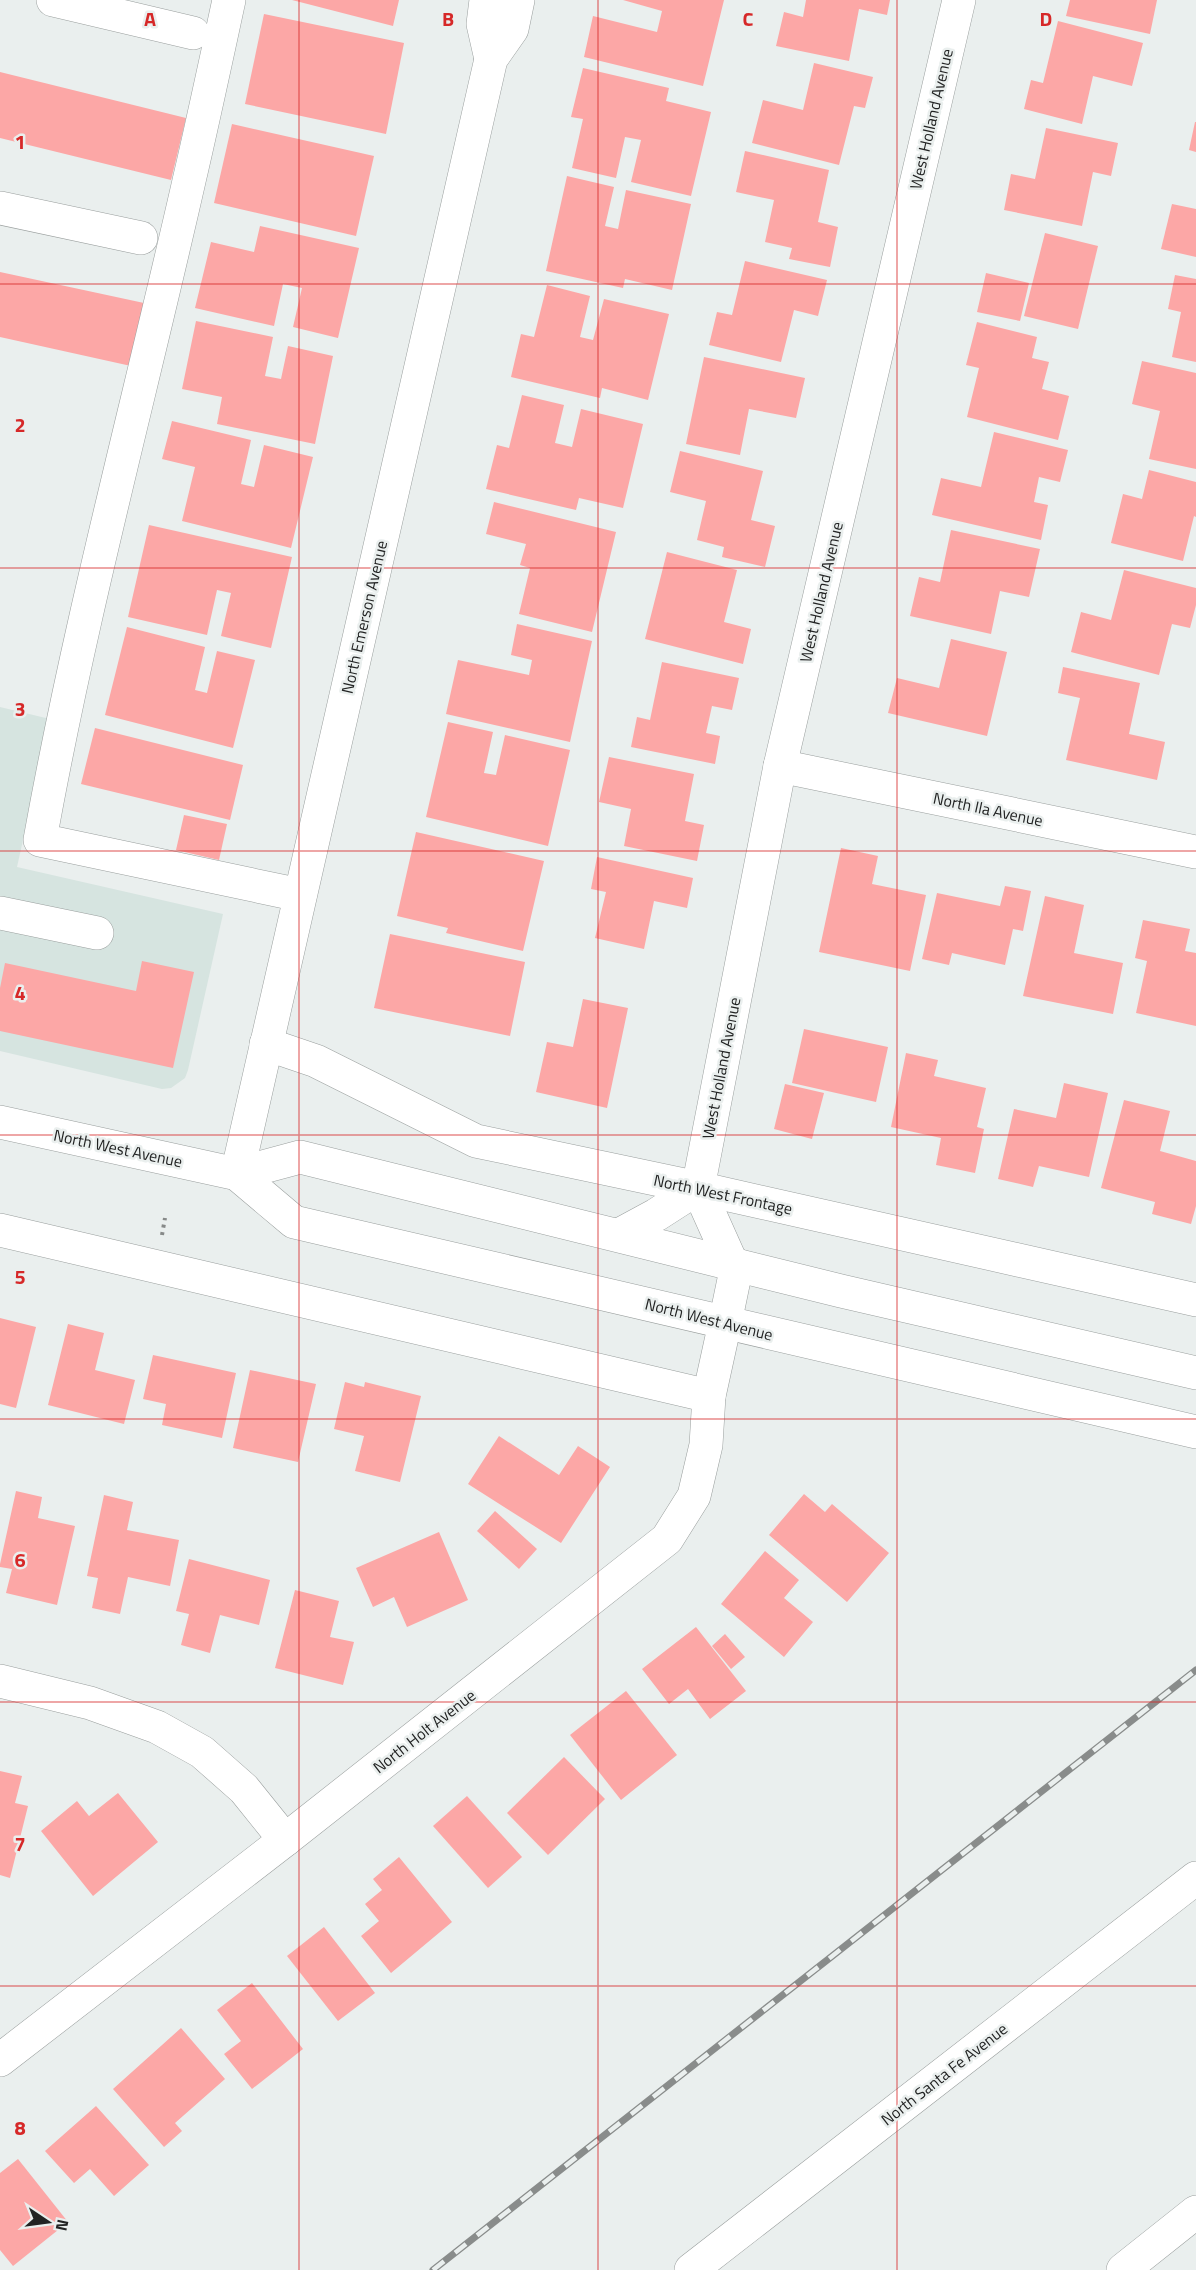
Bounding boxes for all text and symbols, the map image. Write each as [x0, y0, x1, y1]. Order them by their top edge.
text: A [144, 3, 156, 34]
text: B [442, 3, 454, 34]
text: C [743, 3, 754, 34]
text: D [1040, 3, 1052, 34]
street label: West Holland Avenue [903, 46, 959, 192]
text: 1 [14, 126, 26, 157]
text: 2 [14, 409, 26, 440]
street label: West Holland Avenue [793, 519, 849, 665]
street label: North Emerson Avenue [335, 538, 393, 696]
text: 3 [14, 693, 26, 724]
street label: North Ila Avenue [931, 786, 1045, 832]
text: 4 [14, 977, 26, 1008]
street label: West Holland Avenue [696, 995, 746, 1141]
street label: North West Avenue [51, 1123, 185, 1173]
street label: North West Frontage [651, 1168, 795, 1220]
text: 5 [14, 1261, 26, 1292]
street label: North West Avenue [643, 1292, 775, 1346]
text: 6 [14, 1544, 26, 1575]
street label: North Holt Avenue [368, 1683, 480, 1779]
text: 7 [14, 1828, 26, 1859]
street label: North Santa Fe Avenue [876, 2017, 1012, 2131]
text: 8 [14, 2112, 26, 2143]
north arrow [18, 2192, 78, 2252]
text: N [50, 2217, 76, 2233]

